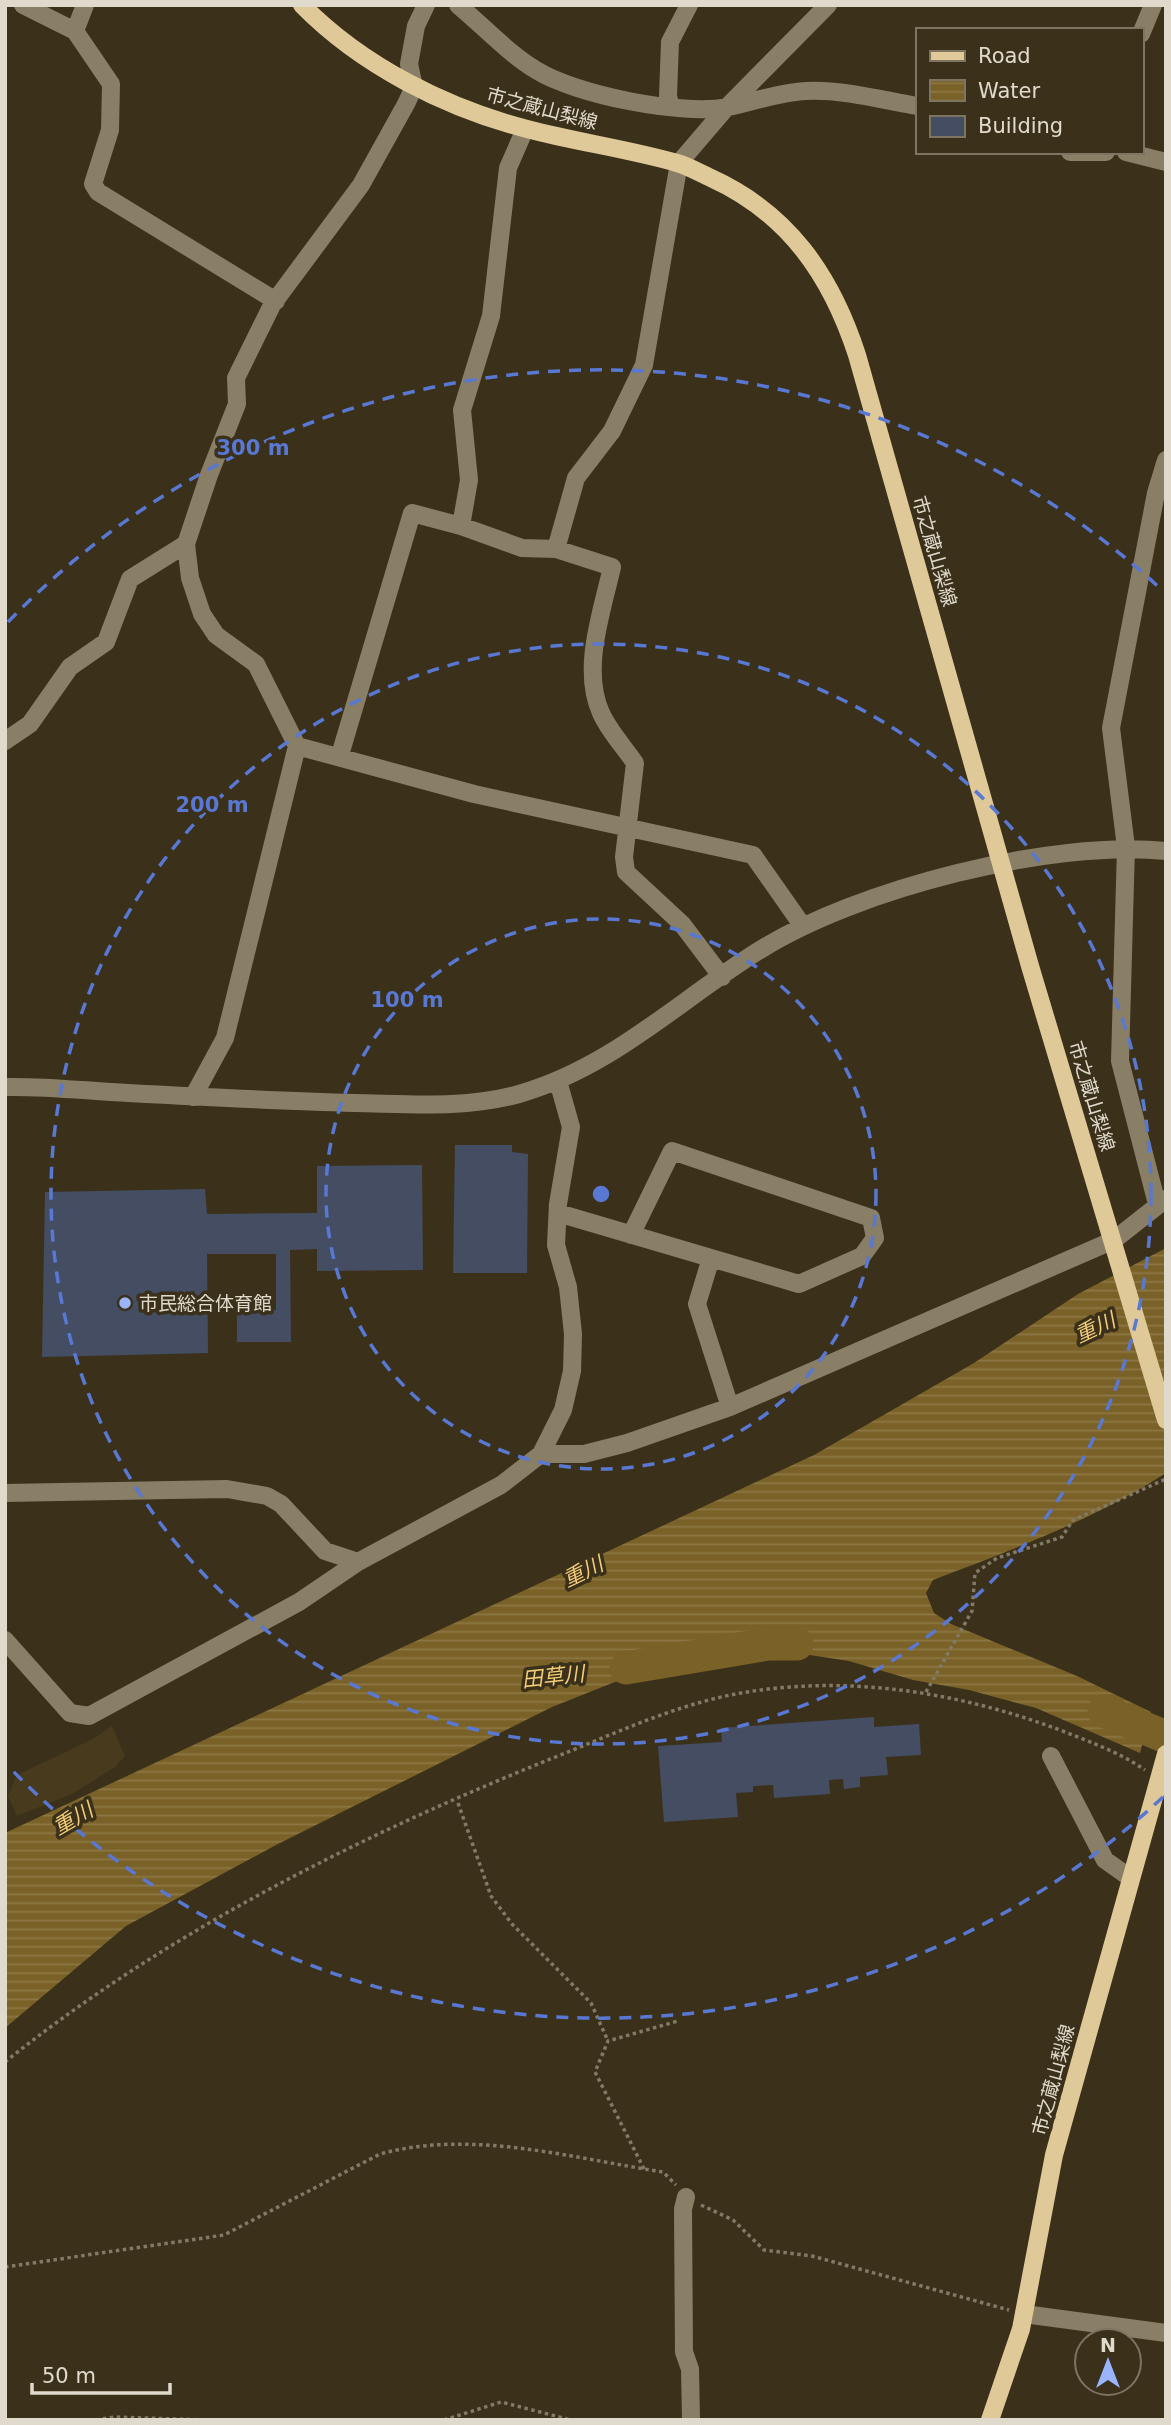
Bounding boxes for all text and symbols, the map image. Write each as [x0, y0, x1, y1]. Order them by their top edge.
legend [916, 28, 1143, 154]
text: Road [978, 44, 1031, 68]
text: Water [978, 79, 1040, 103]
street label: 市之蔵山梨線 [484, 83, 600, 133]
text: Building [978, 114, 1063, 138]
text: 300 m [216, 436, 290, 460]
street label: 市之蔵山梨線 [909, 493, 961, 609]
text: 200 m [175, 793, 249, 817]
text: 100 m [370, 988, 444, 1012]
street label: 市之蔵山梨線 [1065, 1038, 1119, 1154]
centre of rings [589, 1182, 613, 1206]
place label: 市民総合体育館 [139, 1292, 272, 1314]
marker: 市民総合体育館 [117, 1295, 133, 1311]
water label: 重川 [1071, 1307, 1121, 1348]
water label: 重川 [559, 1551, 609, 1592]
water label: 田草川 [520, 1662, 588, 1692]
water label: 重川 [49, 1797, 99, 1840]
street label: 市之蔵山梨線 [1028, 2022, 1078, 2138]
north arrow [1073, 2327, 1143, 2397]
text: N [1100, 2334, 1116, 2356]
scale bar [32, 2352, 170, 2396]
text: 50 m [42, 2364, 96, 2388]

